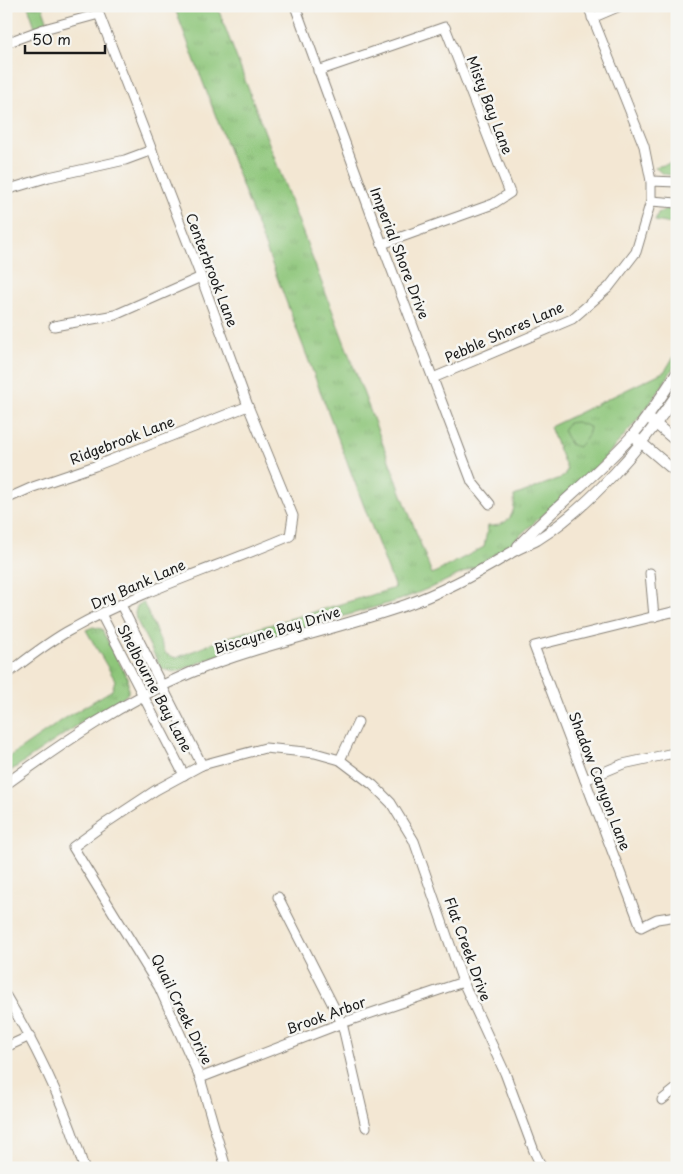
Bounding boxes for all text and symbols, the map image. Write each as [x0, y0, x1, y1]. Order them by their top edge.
scale bar [25, 22, 105, 54]
text: 50 m [32, 27, 71, 50]
street label: Misty Bay Lane [461, 53, 519, 158]
street label: Imperial Shore Drive [365, 184, 435, 322]
street label: Centerbrook Lane [181, 210, 243, 330]
street label: Pebble Shores Lane [441, 296, 567, 368]
street label: Ridgebrook Lane [67, 410, 177, 470]
street label: Dry Bank Lane [87, 554, 189, 614]
street label: Biscayne Bay Drive [211, 601, 343, 659]
street label: Shelbourne Bay Lane [112, 620, 198, 756]
street label: Shadow Canyon Lane [564, 708, 636, 854]
street label: Flat Creek Drive [439, 894, 497, 1004]
street label: Quail Creek Drive [146, 950, 218, 1068]
street label: Brook Arbor [283, 991, 369, 1039]

